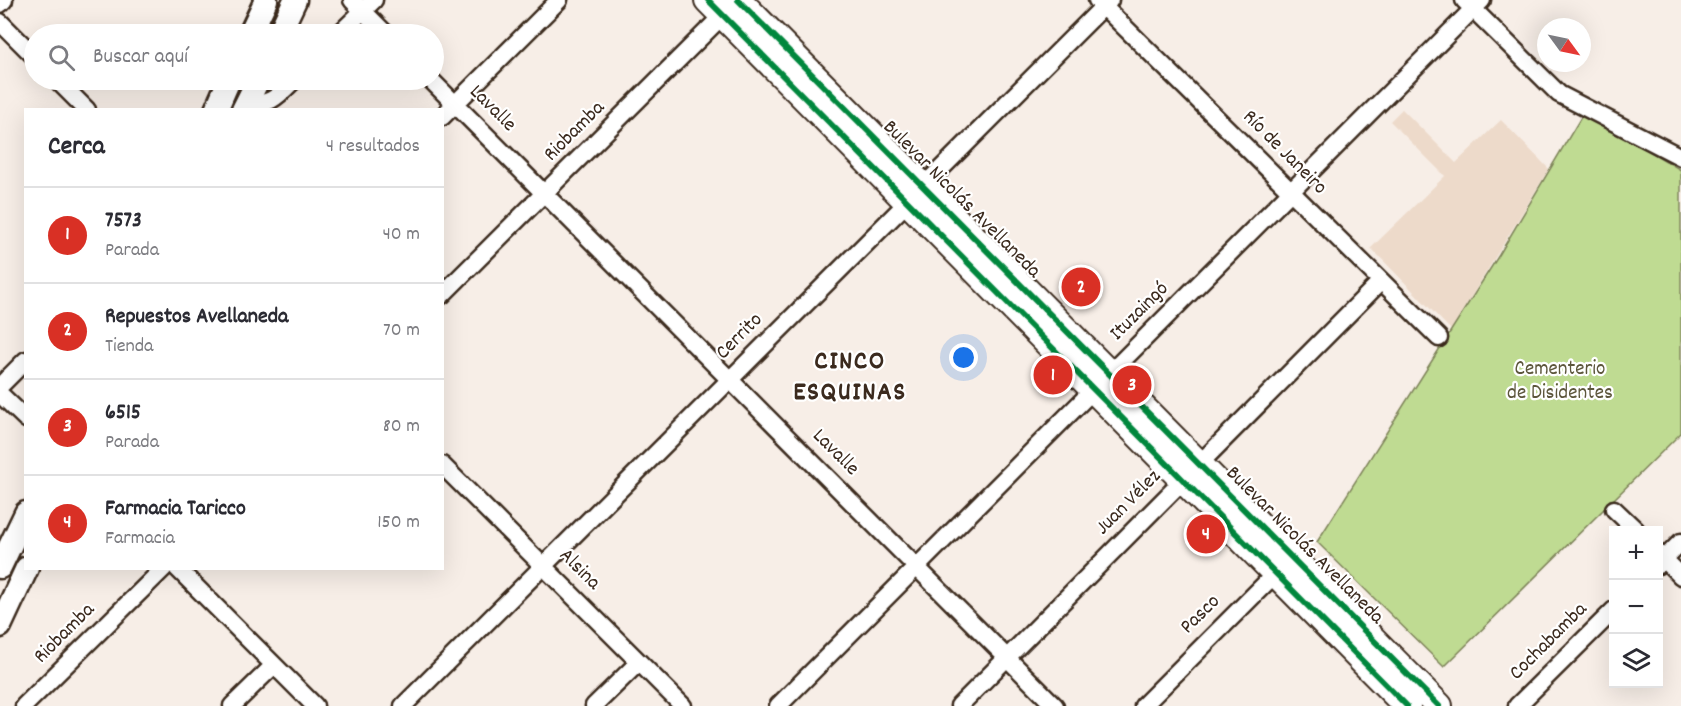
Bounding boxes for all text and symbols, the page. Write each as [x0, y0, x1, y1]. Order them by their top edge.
north arrow [1537, 18, 1591, 72]
search box [24, 24, 444, 90]
icon: search [45, 41, 78, 74]
text: Buscar aquí [93, 42, 188, 73]
street label: Lavalle [461, 78, 523, 140]
street label: Riobamba [538, 94, 613, 169]
street label: Río de Janeiro [1235, 104, 1333, 202]
street label: Bulevar Nicolás Avellaneda [875, 114, 1048, 287]
text: Cerca [48, 129, 105, 166]
text: 4 resultados [326, 133, 420, 161]
text: 7573 [105, 206, 142, 237]
text: 1 [65, 221, 70, 249]
text: 40 m [382, 221, 420, 249]
text: Parada [105, 237, 159, 265]
pin: 2 [1062, 264, 1100, 310]
street label: Ituzaingó [1104, 276, 1176, 348]
text: Repuestos Avellaneda [105, 302, 288, 333]
street label: Cerrito [710, 307, 770, 367]
text: 2 [63, 317, 72, 345]
text: 70 m [383, 317, 420, 345]
text: Tienda [105, 333, 153, 361]
district label: CINCO ESQUINAS [793, 343, 907, 413]
your location [949, 343, 978, 372]
pin: 1 [1034, 352, 1072, 398]
park label: Cementerio de Disidentes [1507, 355, 1613, 409]
pin: 3 [1112, 362, 1152, 408]
text: 6515 [105, 398, 141, 429]
text: 3 [63, 413, 72, 441]
text: 80 m [383, 413, 420, 441]
street label: Lavalle [804, 422, 866, 484]
text: Parada [105, 429, 159, 457]
street label: Bulevar Nicolás Avellaneda [1218, 460, 1391, 633]
street label: Juan Vélez [1089, 463, 1169, 543]
text: Farmacia Taricco [105, 494, 246, 525]
text: 4 [63, 509, 72, 537]
text: 150 m [377, 509, 420, 537]
pin: 4 [1186, 512, 1226, 556]
text: Farmacia [105, 525, 175, 553]
map controls [1609, 526, 1663, 688]
button: + [1609, 526, 1663, 580]
street label: Alsina [551, 542, 608, 599]
button: − [1609, 580, 1663, 634]
street label: Pasco [1174, 588, 1228, 642]
street label: Cochabamba [1503, 595, 1596, 688]
street label: Riobamba [28, 596, 103, 671]
button: layers [1609, 634, 1663, 688]

